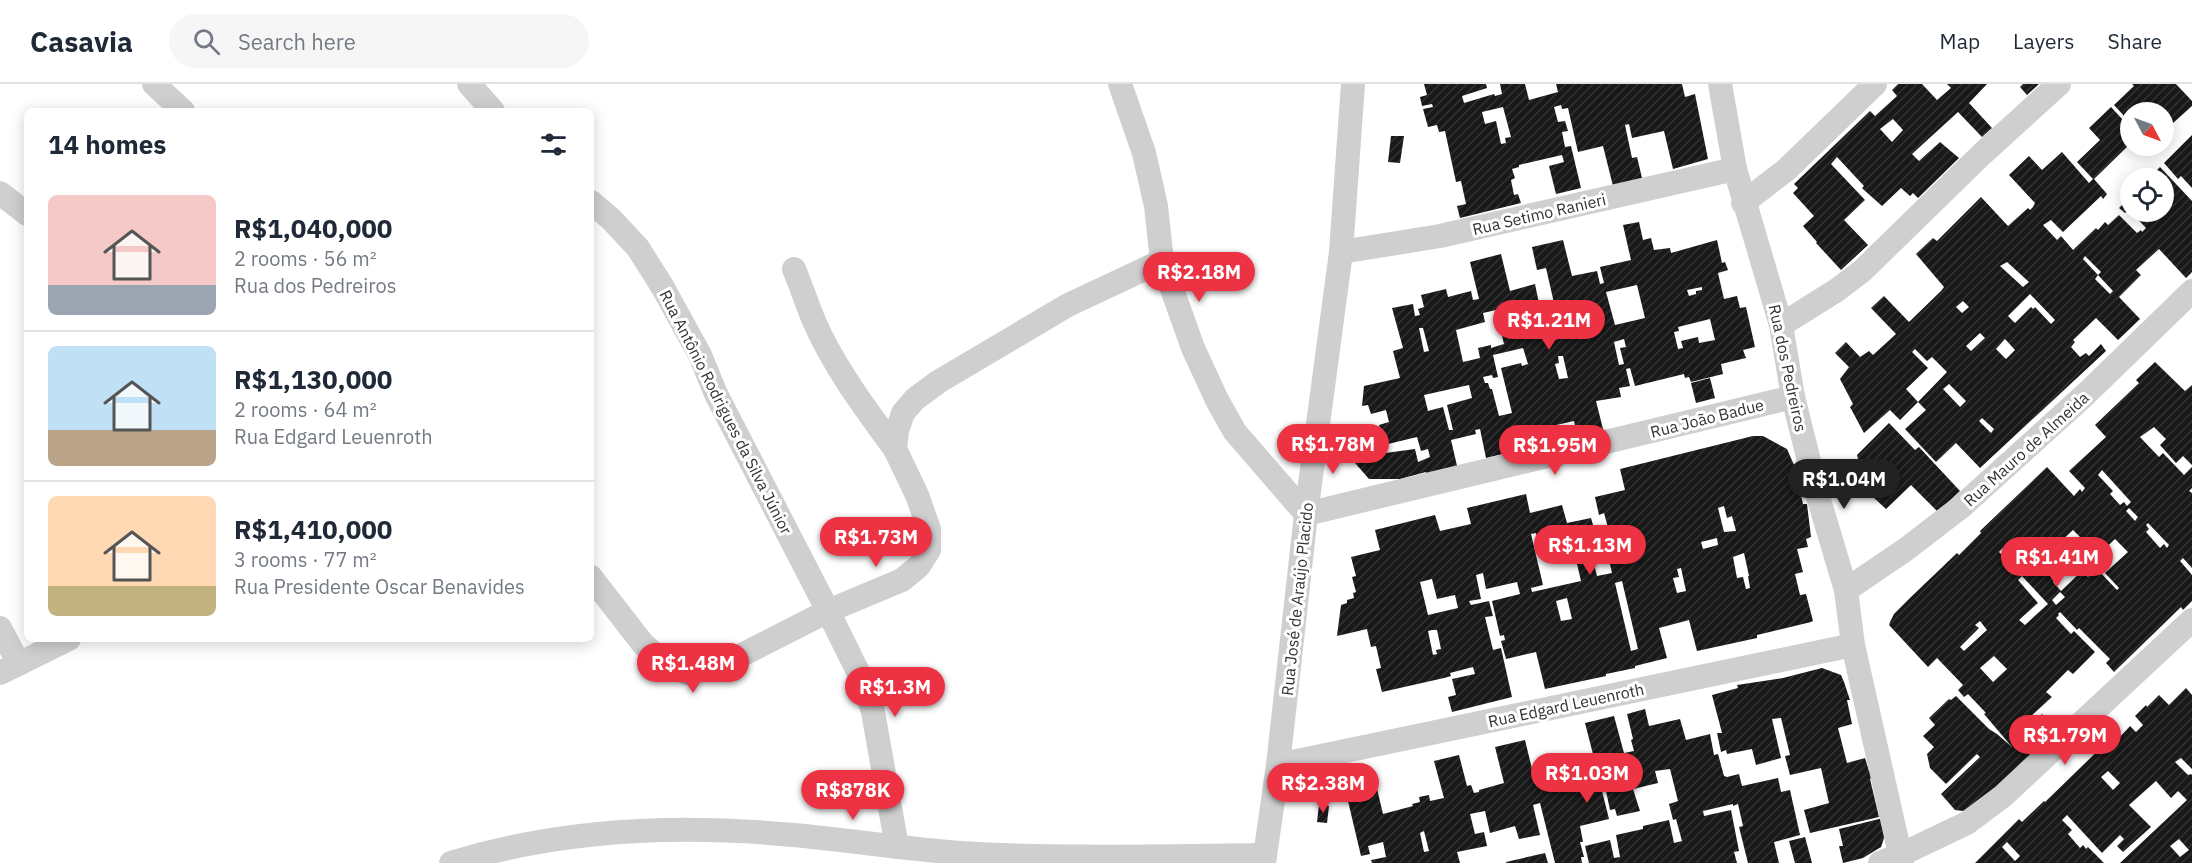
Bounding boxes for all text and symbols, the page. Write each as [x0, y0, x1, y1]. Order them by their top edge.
search box [169, 14, 589, 68]
text: Casavia [30, 23, 133, 60]
icon: search [190, 25, 223, 58]
text: Search here [238, 27, 356, 56]
text: Map [1940, 27, 1980, 55]
text: Layers [2013, 27, 2075, 55]
text: Share [2108, 27, 2162, 55]
north arrow [2120, 102, 2174, 156]
map controls [2120, 102, 2174, 222]
text: 14 homes [48, 127, 166, 161]
icon: filters [537, 128, 570, 161]
button: locate [2120, 168, 2174, 222]
street label: Rua Setimo Ranieri [1470, 189, 1608, 239]
text: R$1,040,000 [234, 211, 392, 245]
icon: home [96, 219, 168, 291]
text: 2 rooms · 56 m² [234, 245, 377, 272]
pin: R$2.18M [1144, 252, 1254, 303]
text: R$2.18M [1157, 258, 1241, 285]
text: Rua dos Pedreiros [234, 272, 397, 299]
street label: Rua Antônio Rodrigues da Silva Júnior [655, 286, 797, 538]
pin: R$1.21M [1494, 300, 1604, 351]
street label: Rua dos Pedreiros [1765, 302, 1811, 434]
text: R$1.21M [1507, 306, 1591, 333]
text: R$1,130,000 [234, 362, 392, 396]
icon: home [96, 370, 168, 442]
street label: Rua Mauro de Almeida [1959, 387, 2093, 511]
street label: Rua João Badue [1648, 394, 1766, 442]
text: 2 rooms · 64 m² [234, 396, 377, 423]
text: Rua Edgard Leuenroth [234, 423, 433, 450]
pin: R$1.78M [1278, 424, 1388, 475]
pin: R$1.95M [1500, 425, 1610, 476]
text: R$1.78M [1291, 430, 1375, 457]
text: R$1.95M [1513, 431, 1597, 458]
pin: R$1.04M [1789, 459, 1899, 510]
text: R$1.04M [1802, 465, 1886, 492]
street label: Rua José de Araújo Placido [1277, 501, 1317, 697]
text: R$1,410,000 [234, 512, 392, 546]
pin: R$1.73M [821, 517, 931, 568]
icon: home [96, 520, 168, 592]
text: R$1.73M [834, 523, 918, 550]
pin: R$1.13M [1535, 525, 1645, 576]
text: R$1.13M [1548, 531, 1632, 558]
pin: R$1.41M [2002, 537, 2112, 588]
text: R$1.41M [2015, 543, 2099, 570]
text: 3 rooms · 77 m² [234, 546, 377, 573]
text: Rua Presidente Oscar Benavides [234, 573, 525, 600]
pin: R$1.48M [638, 643, 748, 694]
text: R$1.48M [651, 649, 735, 676]
pin: R$1.3M [846, 667, 944, 718]
text: R$1.3M [859, 673, 931, 700]
street label: Rua Edgard Leuenroth [1486, 679, 1646, 731]
pin: R$1.79M [2010, 715, 2120, 766]
text: R$1.79M [2023, 721, 2107, 748]
pin: R$1.03M [1532, 753, 1642, 804]
text: R$1.03M [1545, 759, 1629, 786]
pin: R$2.38M [1268, 763, 1378, 814]
text: R$2.38M [1281, 769, 1365, 796]
pin: R$878K [804, 770, 902, 821]
text: R$878K [815, 776, 891, 803]

